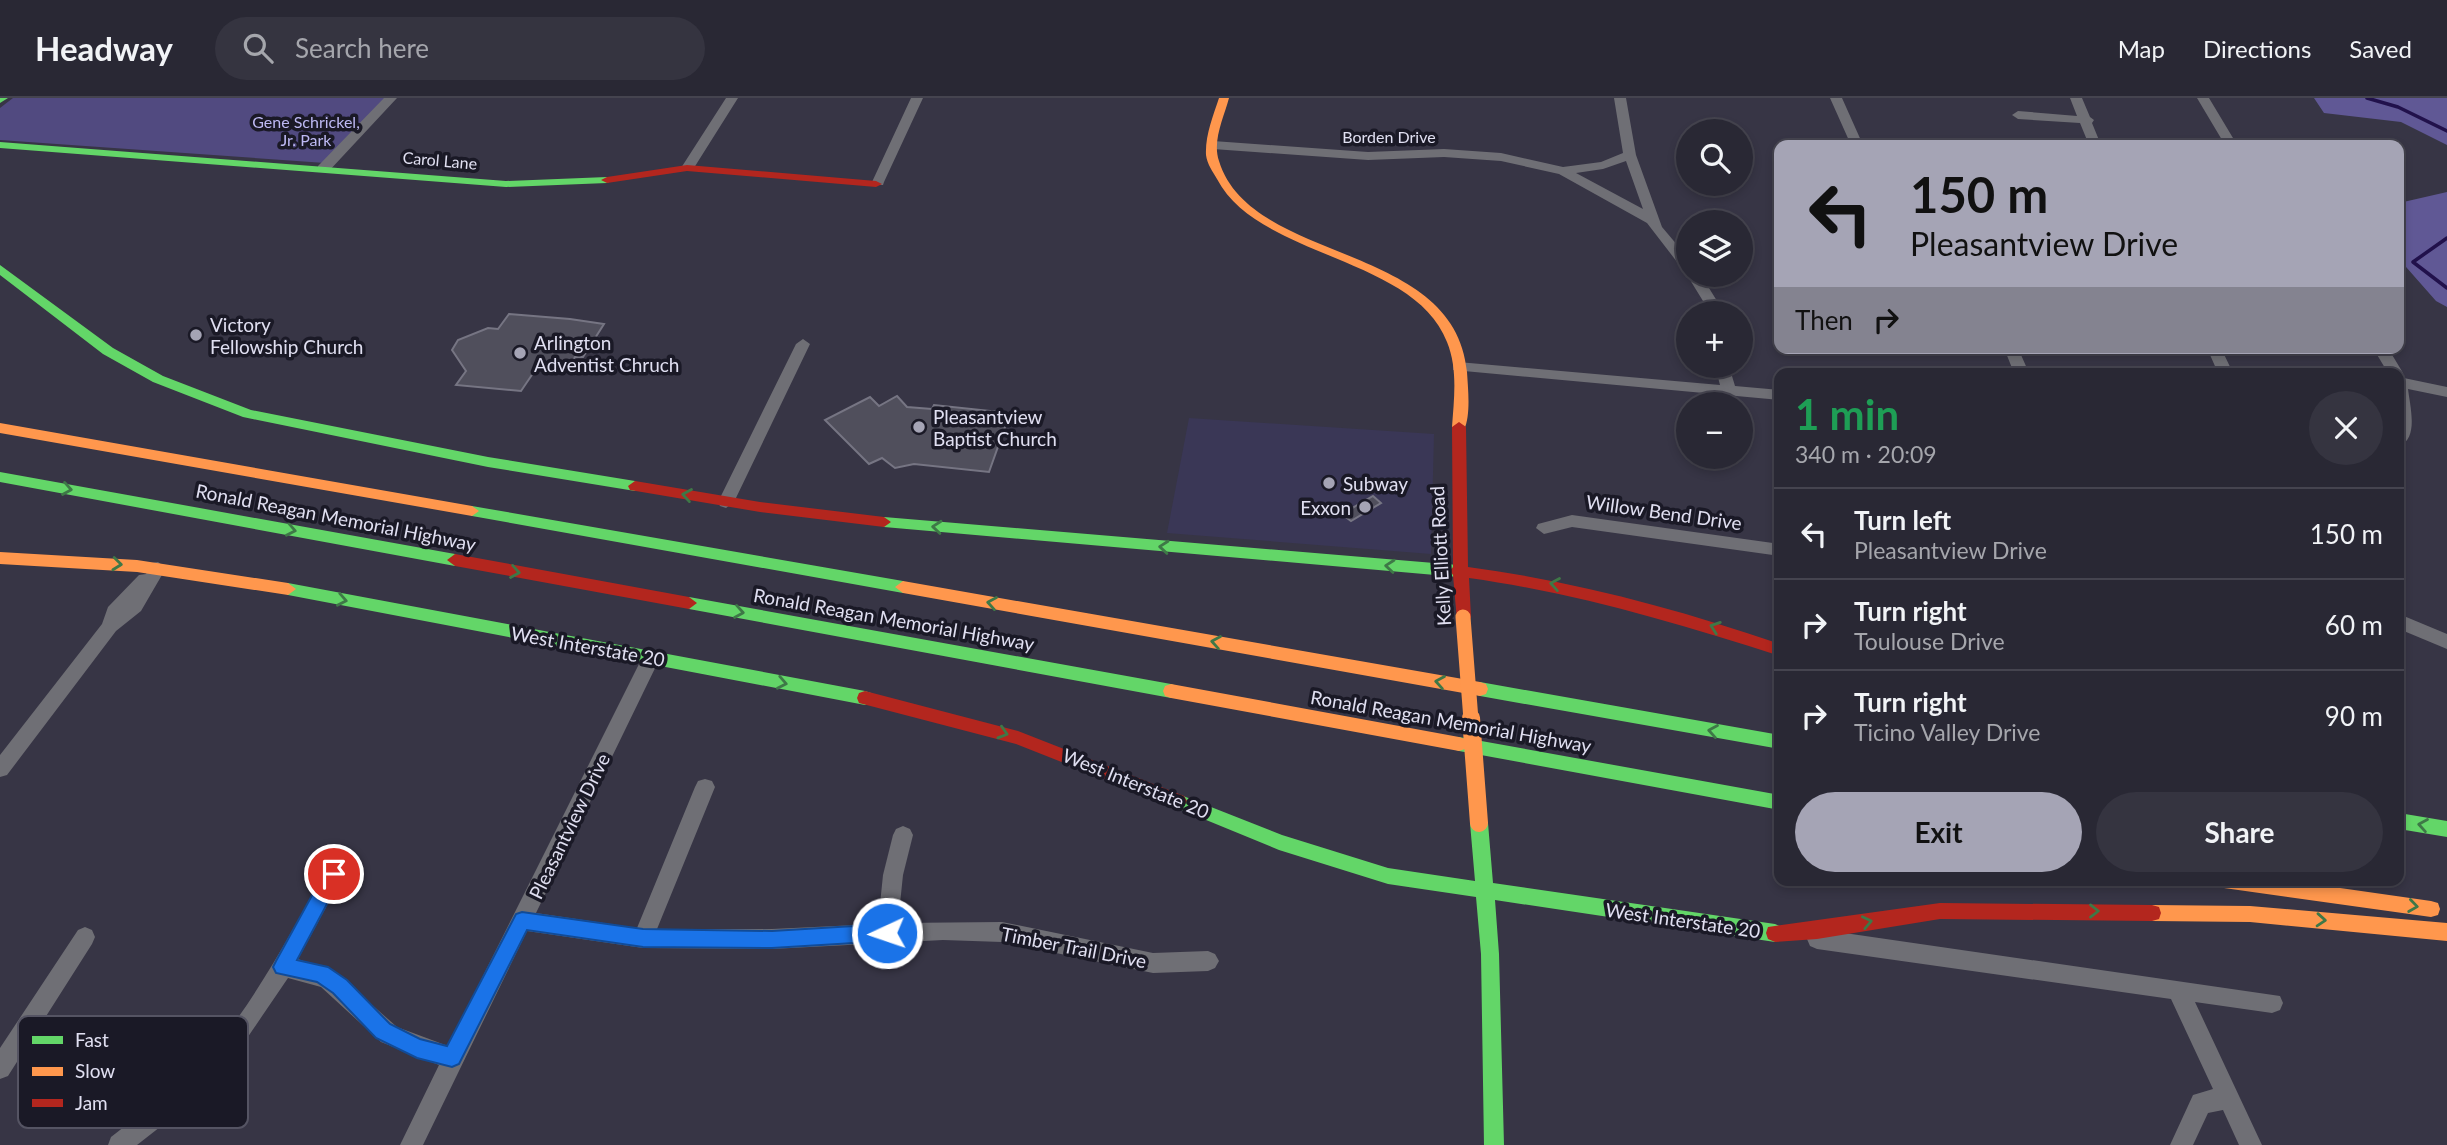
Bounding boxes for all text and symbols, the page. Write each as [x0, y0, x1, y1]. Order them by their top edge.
search box [215, 17, 705, 80]
text: Headway [35, 28, 173, 68]
icon: search [239, 29, 277, 67]
text: Search here [295, 32, 429, 64]
text: Map [2118, 34, 2165, 63]
text: Directions [2203, 34, 2311, 63]
text: Saved [2349, 34, 2412, 63]
park label: Gene Schrickel, Jr. Park [252, 112, 360, 149]
map controls [1676, 119, 1753, 469]
button: search [1676, 119, 1753, 196]
street label: Borden Drive [1342, 127, 1436, 146]
street label: Carol Lane [402, 147, 478, 173]
text: 150 m [1910, 165, 2048, 223]
icon: left [1795, 168, 1886, 259]
button: layers [1676, 210, 1753, 287]
text: Pleasantview Drive [1910, 224, 2178, 263]
button: + [1676, 301, 1753, 378]
icon: right [1867, 301, 1905, 339]
text: Then [1795, 304, 1853, 336]
place label: Victory Fellowship Church [210, 313, 363, 358]
marker: Victory Fellowship Church [188, 327, 204, 343]
place label: Arlington Adventist Chruch [534, 331, 679, 376]
marker: Arlington Adventist Chruch [512, 345, 528, 361]
text: 1 min [1795, 389, 1899, 439]
button: close [2309, 391, 2383, 465]
button: − [1676, 392, 1753, 469]
place label: Pleasantview Baptist Church [933, 405, 1057, 450]
marker: Pleasantview Baptist Church [911, 419, 927, 435]
text: 340 m · 20:09 [1795, 440, 1937, 468]
place label: Subway [1343, 472, 1408, 495]
marker: Subway [1321, 475, 1337, 491]
street label: Ronald Reagan Memorial Highway [194, 479, 478, 556]
one-way arrow [61, 481, 73, 496]
street label: Kelly Elliott Road [1425, 485, 1455, 627]
one-way arrow [681, 488, 693, 503]
street label: Willow Bend Drive [1585, 490, 1743, 534]
place label: Exxon [1300, 496, 1351, 519]
marker: Exxon [1357, 499, 1373, 515]
text: Turn left [1854, 504, 1951, 536]
icon: left [1795, 515, 1833, 553]
text: 150 m [2310, 518, 2383, 550]
one-way arrow [931, 519, 943, 534]
one-way arrow [285, 522, 297, 537]
text: Pleasantview Drive [1854, 536, 2047, 564]
one-way arrow [1158, 540, 1169, 555]
one-way arrow [112, 556, 123, 571]
one-way arrow [1384, 559, 1395, 574]
one-way arrow [509, 564, 521, 579]
one-way arrow [1549, 577, 1561, 592]
street label: Ronald Reagan Memorial Highway [752, 583, 1036, 655]
one-way arrow [336, 592, 348, 607]
text: Turn right [1854, 595, 1967, 627]
one-way arrow [986, 596, 998, 611]
one-way arrow [733, 604, 744, 619]
icon: right [1795, 606, 1833, 644]
text: 60 m [2325, 609, 2383, 641]
street label: West Interstate 20 [509, 621, 667, 671]
one-way arrow [1710, 621, 1722, 635]
text: Toulouse Drive [1854, 627, 2005, 655]
one-way arrow [1210, 636, 1222, 651]
one-way arrow [776, 675, 788, 690]
one-way arrow [1434, 675, 1446, 690]
street label: Ronald Reagan Memorial Highway [1309, 685, 1593, 757]
text: Turn right [1854, 686, 1967, 718]
icon: right [1795, 697, 1833, 735]
text: 90 m [2325, 700, 2383, 732]
text: Ticino Valley Drive [1854, 718, 2041, 746]
one-way arrow [1707, 724, 1719, 739]
one-way arrow [997, 725, 1009, 740]
street label: West Interstate 20 [1059, 743, 1213, 823]
street label: Pleasantview Drive [524, 749, 614, 903]
button: Exit [1795, 792, 2082, 872]
button: Share [2096, 792, 2383, 872]
one-way arrow [2417, 818, 2429, 833]
pin [304, 844, 364, 904]
icon: arrive [315, 855, 353, 893]
position arrow [850, 896, 924, 970]
street label: West Interstate 20 [1604, 898, 1762, 942]
one-way arrow [2407, 899, 2419, 914]
one-way arrow [2089, 903, 2099, 919]
one-way arrow [2316, 912, 2327, 927]
one-way arrow [1861, 915, 1873, 930]
street label: Timber Trail Drive [999, 922, 1149, 972]
legend [18, 1016, 248, 1128]
text: Fast [75, 1028, 109, 1051]
text: Slow [75, 1059, 115, 1082]
text: Jam [75, 1091, 108, 1114]

